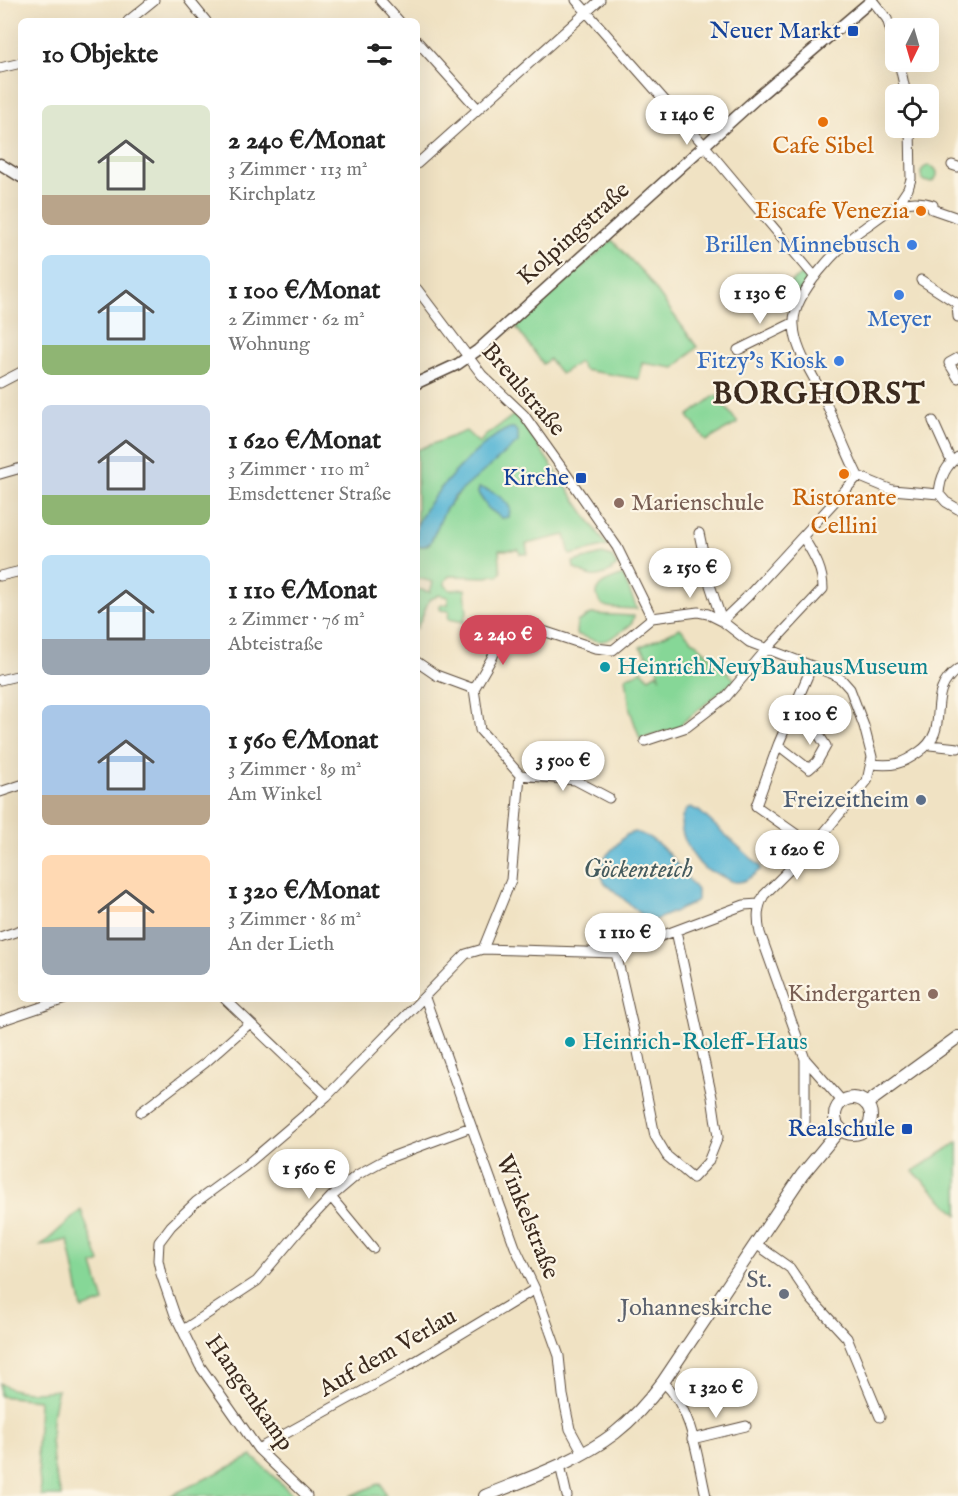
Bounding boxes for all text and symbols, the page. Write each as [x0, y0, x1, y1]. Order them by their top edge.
place label: Neuer Markt [710, 16, 841, 47]
north arrow [885, 18, 939, 72]
map controls [885, 18, 939, 138]
marker: Neuer Markt [846, 24, 860, 38]
text: 10 Objekte [42, 38, 158, 71]
icon: filters [363, 38, 396, 71]
button: locate [885, 84, 939, 138]
pin: 1 140 € [632, 95, 742, 146]
text: 1 140 € [660, 102, 714, 127]
marker: Cafe Sibel [816, 115, 830, 129]
text: 2 240 €/Monat [228, 124, 385, 157]
icon: home [90, 129, 162, 201]
place label: Cafe Sibel [772, 131, 874, 162]
text: 3 Zimmer · 113 m² [228, 157, 367, 182]
street label: Kolpingstraße [511, 175, 637, 293]
text: Kirchplatz [228, 182, 315, 207]
place label: Eiscafe Venezia [755, 196, 910, 227]
marker: Eiscafe Venezia [914, 204, 928, 218]
place label: Brillen Minnebusch [705, 230, 900, 261]
marker: Brillen Minnebusch [905, 238, 919, 252]
text: 1 100 €/Monat [228, 274, 380, 307]
pin: 1 130 € [705, 274, 815, 325]
icon: home [90, 279, 162, 351]
text: 1 130 € [734, 281, 786, 306]
marker: Meyer [892, 288, 906, 302]
place label: Meyer [867, 304, 932, 335]
text: 2 Zimmer · 62 m² [228, 307, 365, 332]
text: Wohnung [228, 332, 310, 357]
street label: Breulstraße [474, 337, 572, 443]
place label: Fitzy's Kiosk [696, 346, 827, 377]
marker: Fitzy's Kiosk [832, 354, 846, 368]
district label: BORGHORST [712, 376, 926, 414]
text: 1 620 €/Monat [228, 424, 381, 457]
icon: home [90, 429, 162, 501]
text: 3 Zimmer · 110 m² [228, 457, 370, 482]
place label: Kirche [502, 463, 569, 494]
marker: Ristorante Cellini [837, 467, 851, 481]
marker: Kirche [574, 471, 588, 485]
text: Emsdettener Straße [228, 482, 391, 507]
place label: Ristorante Cellini [791, 483, 897, 542]
place label: Marienschule [631, 488, 764, 519]
marker: Marienschule [612, 496, 626, 510]
pin: 2 150 € [635, 548, 745, 599]
text: 2 150 € [663, 555, 717, 580]
text: 1 110 €/Monat [228, 574, 377, 607]
icon: home [90, 579, 162, 651]
text: 2 Zimmer · 76 m² [228, 607, 365, 632]
pin: 2 240 € [448, 615, 558, 666]
text: 2 240 € [474, 622, 532, 647]
text: Abteistraße [228, 632, 323, 657]
place label: HeinrichNeuyBauhausMuseum [617, 652, 928, 683]
marker: HeinrichNeuyBauhausMuseum [598, 660, 612, 674]
pin: 1 100 € [755, 695, 865, 746]
text: 1 100 € [783, 702, 837, 727]
text: 1 560 €/Monat [228, 724, 378, 757]
icon: home [90, 729, 162, 801]
pin: 3 500 € [508, 741, 618, 792]
text: 3 500 € [536, 748, 590, 773]
text: 3 Zimmer · 89 m² [228, 757, 362, 782]
text: Am Winkel [228, 782, 322, 807]
place label: Freizeitheim [782, 785, 909, 816]
marker: Freizeitheim [914, 793, 928, 807]
pin: 1 620 € [742, 830, 852, 881]
text: 1 620 € [769, 837, 825, 862]
water label: Göckenteich [583, 853, 693, 886]
text: 1 320 €/Monat [228, 874, 380, 907]
icon: home [90, 879, 162, 951]
text: 3 Zimmer · 86 m² [228, 907, 361, 932]
pin: 1 110 € [570, 913, 680, 964]
text: 1 110 € [599, 920, 651, 945]
text: An der Lieth [228, 932, 334, 957]
place label: Kindergarten [788, 979, 921, 1010]
marker: Kindergarten [926, 987, 940, 1001]
place label: Heinrich-Roleff-Haus [582, 1027, 808, 1058]
marker: Heinrich-Roleff-Haus [563, 1035, 577, 1049]
place label: Realschule [788, 1114, 895, 1145]
marker: Realschule [900, 1122, 914, 1136]
pin: 1 560 € [254, 1149, 364, 1200]
street label: Winkelstraße [488, 1150, 566, 1284]
text: 1 560 € [282, 1156, 336, 1181]
place label: St. Johanneskirche [617, 1265, 772, 1324]
marker: St. Johanneskirche [777, 1287, 791, 1301]
street label: Auf dem Verlau [313, 1301, 462, 1405]
street label: Hangenkamp [197, 1329, 301, 1457]
pin: 1 320 € [661, 1368, 771, 1419]
text: 1 320 € [689, 1375, 743, 1400]

